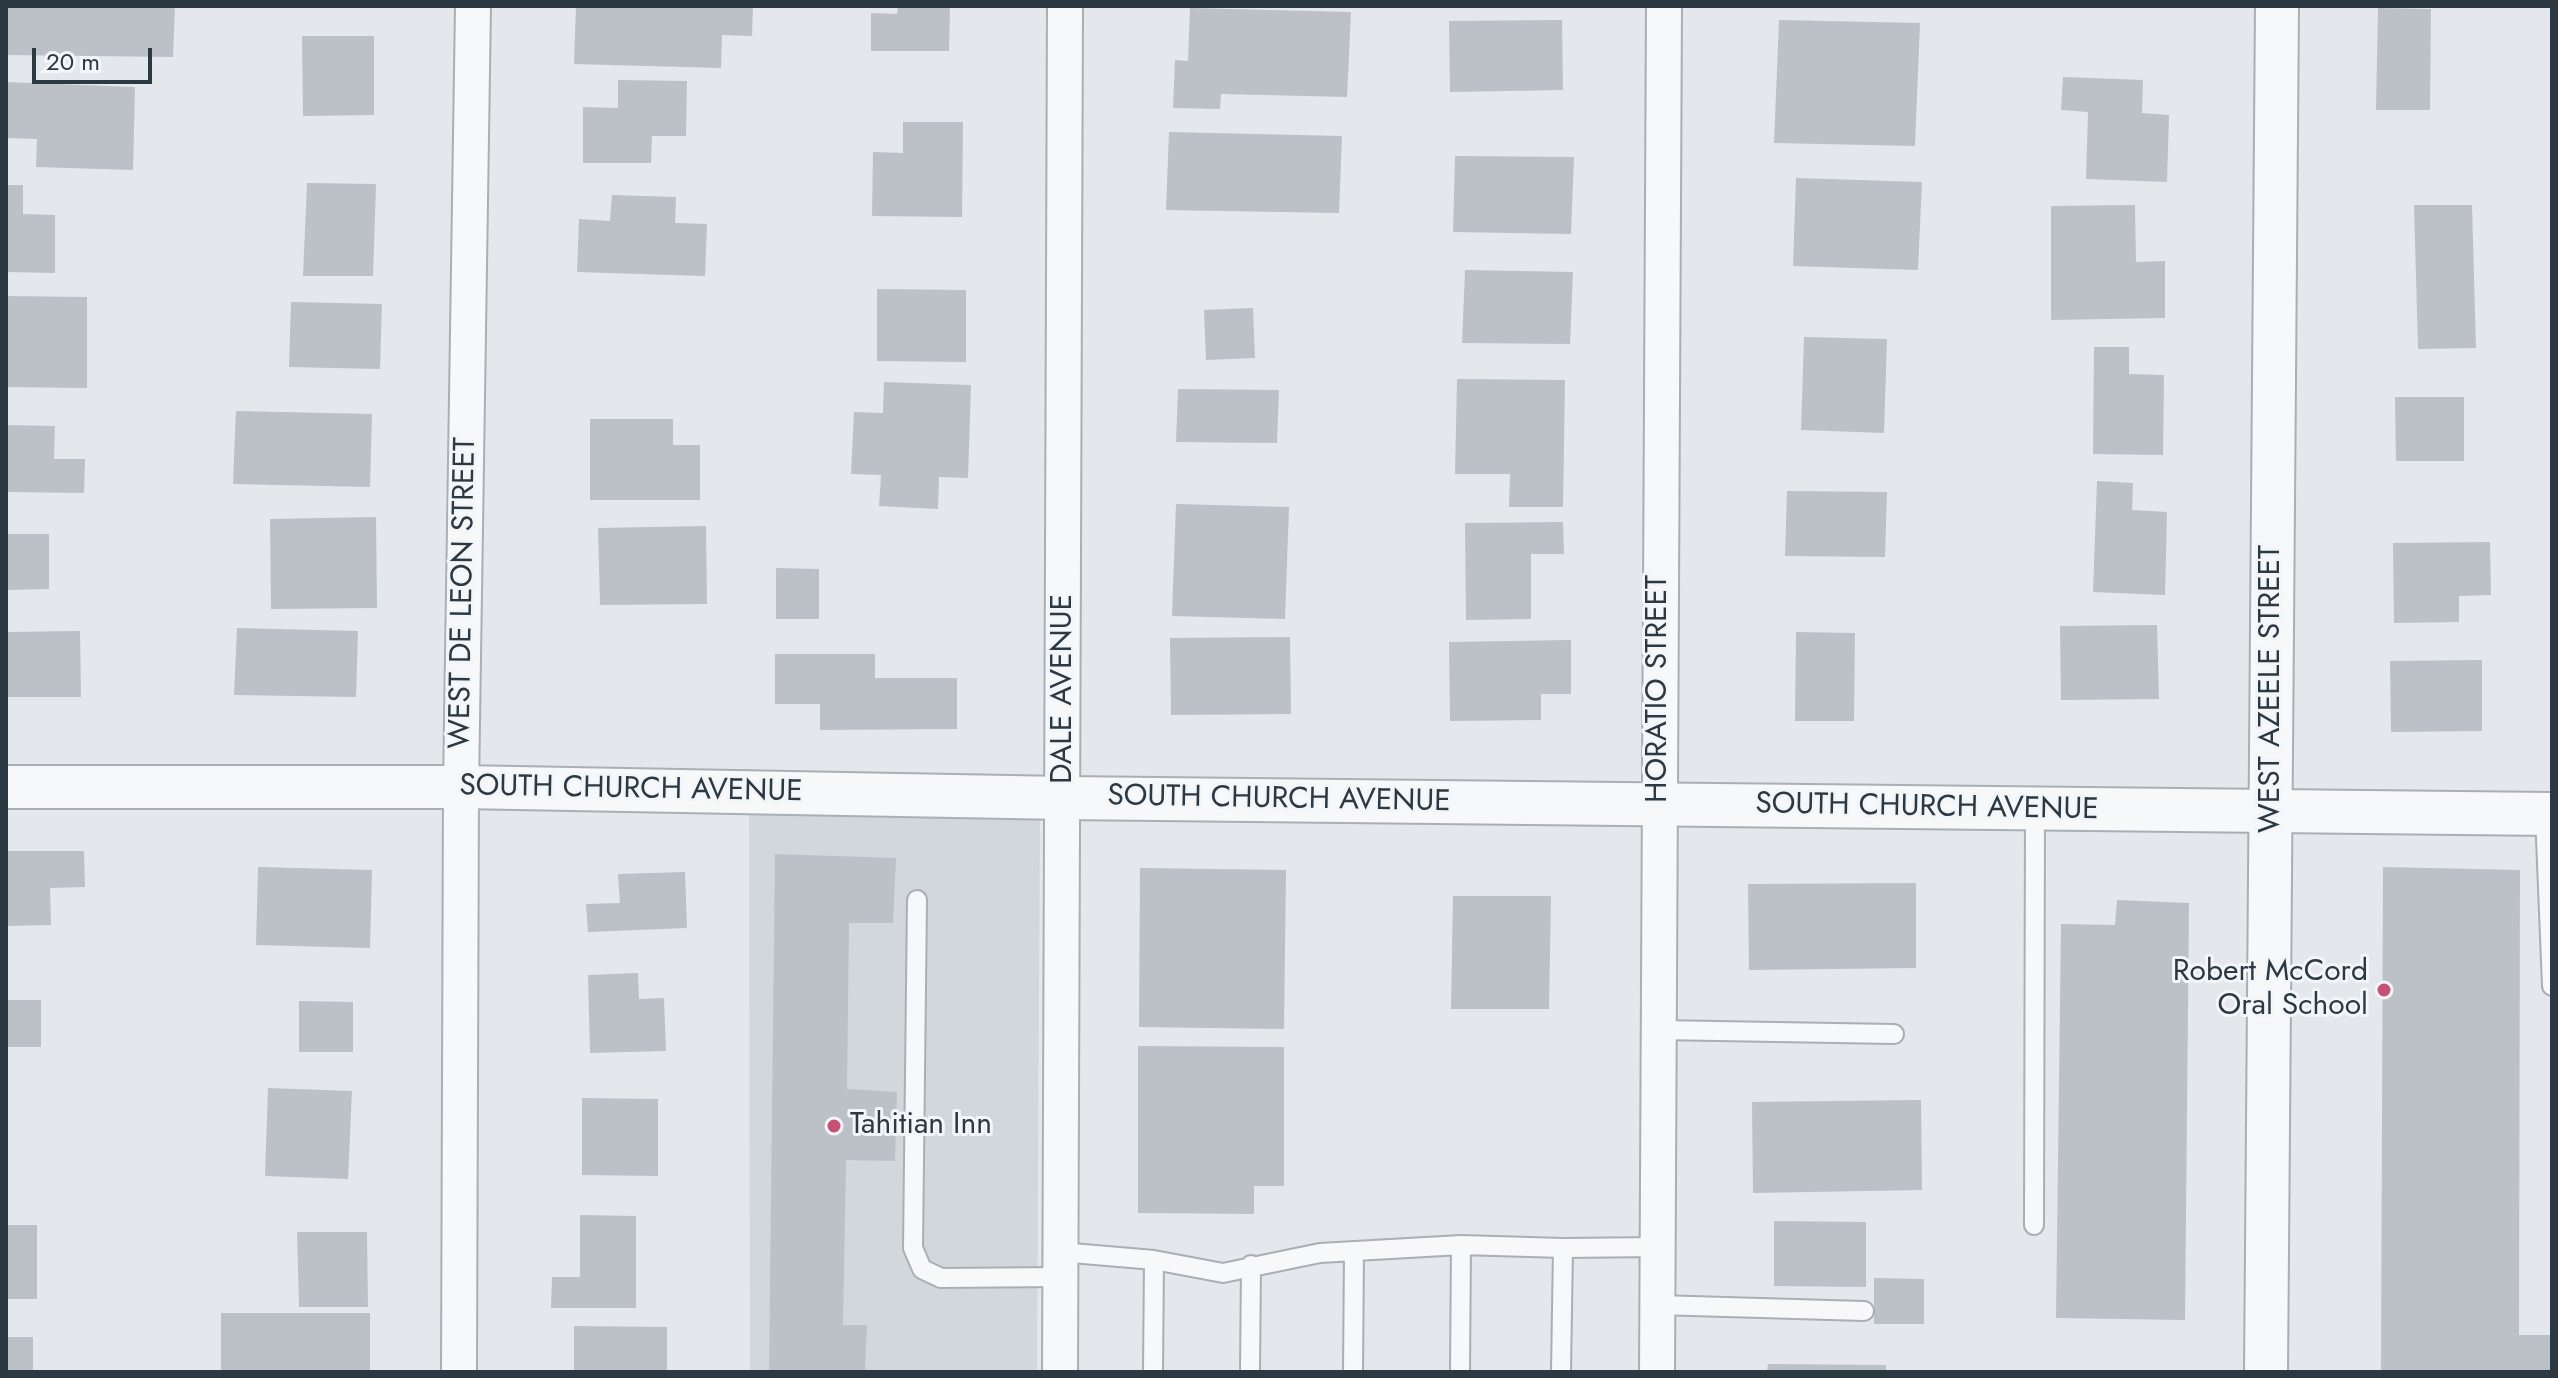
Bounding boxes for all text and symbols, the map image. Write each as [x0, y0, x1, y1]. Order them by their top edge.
scale bar [36, 32, 156, 82]
text: 20 m [46, 44, 100, 79]
street label: WEST DE LEON STREET [443, 437, 485, 749]
street label: WEST AZEELE STREET [2254, 545, 2290, 833]
street label: HORATIO STREET [1641, 575, 1677, 803]
street label: DALE AVENUE [1046, 594, 1082, 784]
street label: SOUTH CHURCH AVENUE [459, 769, 803, 811]
street label: SOUTH CHURCH AVENUE [1107, 779, 1451, 821]
street label: SOUTH CHURCH AVENUE [1755, 787, 2099, 829]
place label: Robert McCord Oral School [2173, 955, 2368, 1026]
marker: Robert McCord Oral School [2375, 981, 2393, 999]
place label: Tahitian Inn [850, 1108, 992, 1144]
marker: Tahitian Inn [825, 1117, 843, 1135]

